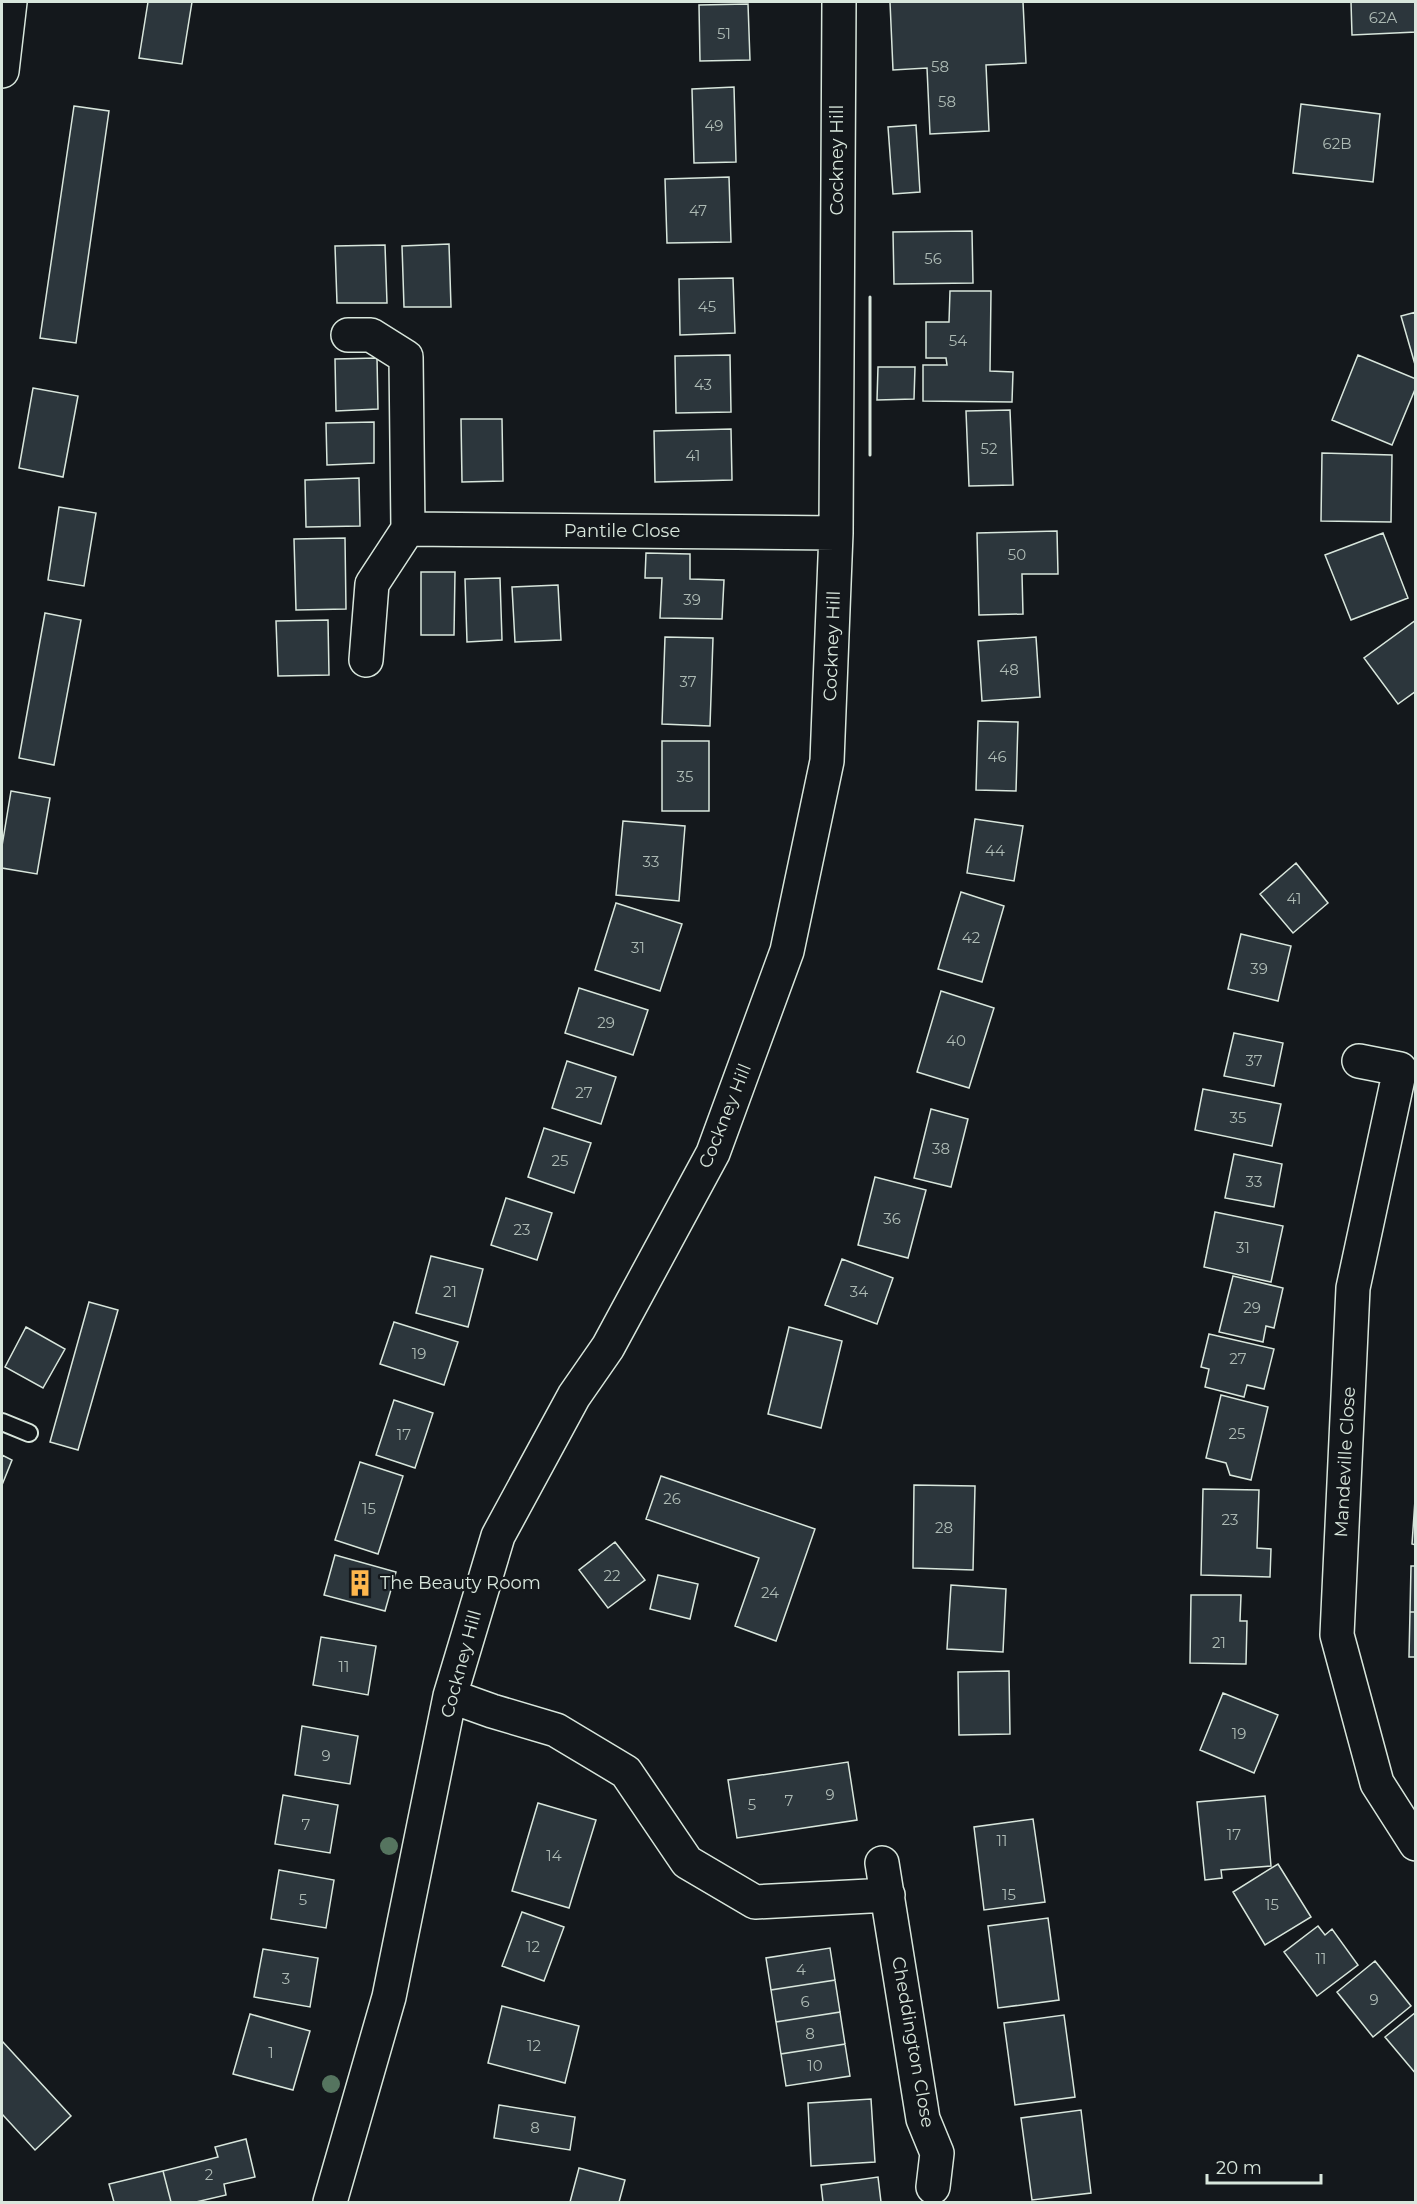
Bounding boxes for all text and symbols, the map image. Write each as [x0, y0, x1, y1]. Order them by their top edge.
house number: 62A [1369, 8, 1397, 27]
house number: 51 [717, 24, 731, 43]
house number: 58 [931, 57, 949, 76]
house number: 58 [938, 92, 956, 111]
street label: Cockney Hill [826, 105, 848, 215]
house number: 49 [705, 116, 723, 135]
house number: 62B [1323, 134, 1351, 153]
house number: 47 [689, 201, 707, 220]
house number: 56 [924, 249, 942, 268]
house number: 45 [698, 297, 716, 316]
house number: 54 [949, 331, 967, 350]
house number: 43 [694, 375, 712, 394]
house number: 52 [981, 439, 997, 458]
house number: 41 [686, 446, 700, 465]
street label: Pantile Close [564, 520, 680, 542]
house number: 50 [1008, 545, 1026, 564]
house number: 39 [683, 590, 701, 609]
street label: Cockney Hill [819, 590, 845, 702]
house number: 48 [999, 660, 1019, 679]
house number: 37 [679, 672, 697, 691]
house number: 46 [987, 747, 1007, 766]
house number: 35 [677, 767, 693, 786]
house number: 44 [985, 841, 1005, 860]
house number: 33 [643, 852, 659, 871]
house number: 41 [1287, 889, 1301, 908]
house number: 42 [962, 928, 980, 947]
house number: 31 [631, 938, 645, 957]
house number: 39 [1250, 959, 1268, 978]
house number: 29 [597, 1013, 615, 1032]
house number: 40 [946, 1031, 966, 1050]
house number: 37 [1245, 1051, 1263, 1070]
street label: Cockney Hill [694, 1061, 756, 1171]
house number: 27 [575, 1083, 593, 1102]
house number: 35 [1230, 1108, 1246, 1127]
house number: 38 [932, 1139, 950, 1158]
house number: 25 [551, 1151, 569, 1170]
house number: 33 [1246, 1172, 1262, 1191]
house number: 36 [883, 1209, 901, 1228]
house number: 23 [514, 1220, 530, 1239]
house number: 31 [1236, 1238, 1250, 1257]
house number: 21 [443, 1282, 457, 1301]
house number: 34 [850, 1282, 868, 1301]
house number: 29 [1243, 1298, 1261, 1317]
house number: 19 [412, 1344, 426, 1363]
house number: 27 [1229, 1349, 1247, 1368]
street label: Mandeville Close [1330, 1386, 1360, 1538]
house number: 25 [1228, 1424, 1246, 1443]
house number: 17 [397, 1425, 411, 1444]
house number: 26 [663, 1489, 681, 1508]
house number: 15 [362, 1499, 376, 1518]
house number: 23 [1222, 1510, 1238, 1529]
house number: 28 [935, 1518, 953, 1537]
house number: 22 [603, 1566, 621, 1585]
building icon: The Beauty Room [345, 1568, 375, 1598]
place label: The Beauty Room [380, 1572, 541, 1594]
house number: 24 [761, 1583, 779, 1602]
street label: Cockney Hill [436, 1608, 486, 1720]
house number: 21 [1212, 1633, 1226, 1652]
house number: 11 [339, 1657, 349, 1676]
house number: 19 [1232, 1724, 1246, 1743]
house number: 9 [321, 1746, 331, 1765]
house number: 9 [825, 1785, 835, 1804]
house number: 7 [785, 1791, 794, 1810]
house number: 5 [748, 1795, 756, 1814]
house number: 7 [302, 1815, 311, 1834]
house number: 17 [1227, 1825, 1241, 1844]
house number: 11 [997, 1831, 1007, 1850]
house number: 14 [546, 1846, 562, 1865]
house number: 15 [1002, 1885, 1016, 1904]
house number: 5 [299, 1890, 307, 1909]
house number: 15 [1265, 1895, 1279, 1914]
house number: 12 [526, 1937, 540, 1956]
house number: 11 [1316, 1949, 1326, 1968]
street label: Cheddington Close [887, 1955, 939, 2129]
house number: 4 [796, 1960, 806, 1979]
house number: 3 [282, 1969, 290, 1988]
house number: 9 [1369, 1990, 1379, 2009]
house number: 6 [800, 1992, 810, 2011]
house number: 8 [805, 2024, 815, 2043]
house number: 12 [527, 2036, 541, 2055]
house number: 1 [268, 2043, 274, 2062]
house number: 10 [807, 2056, 823, 2075]
house number: 8 [530, 2118, 540, 2137]
scale bar [1207, 2147, 1321, 2185]
text: 20 m [1216, 2157, 1262, 2179]
house number: 2 [205, 2165, 213, 2184]

